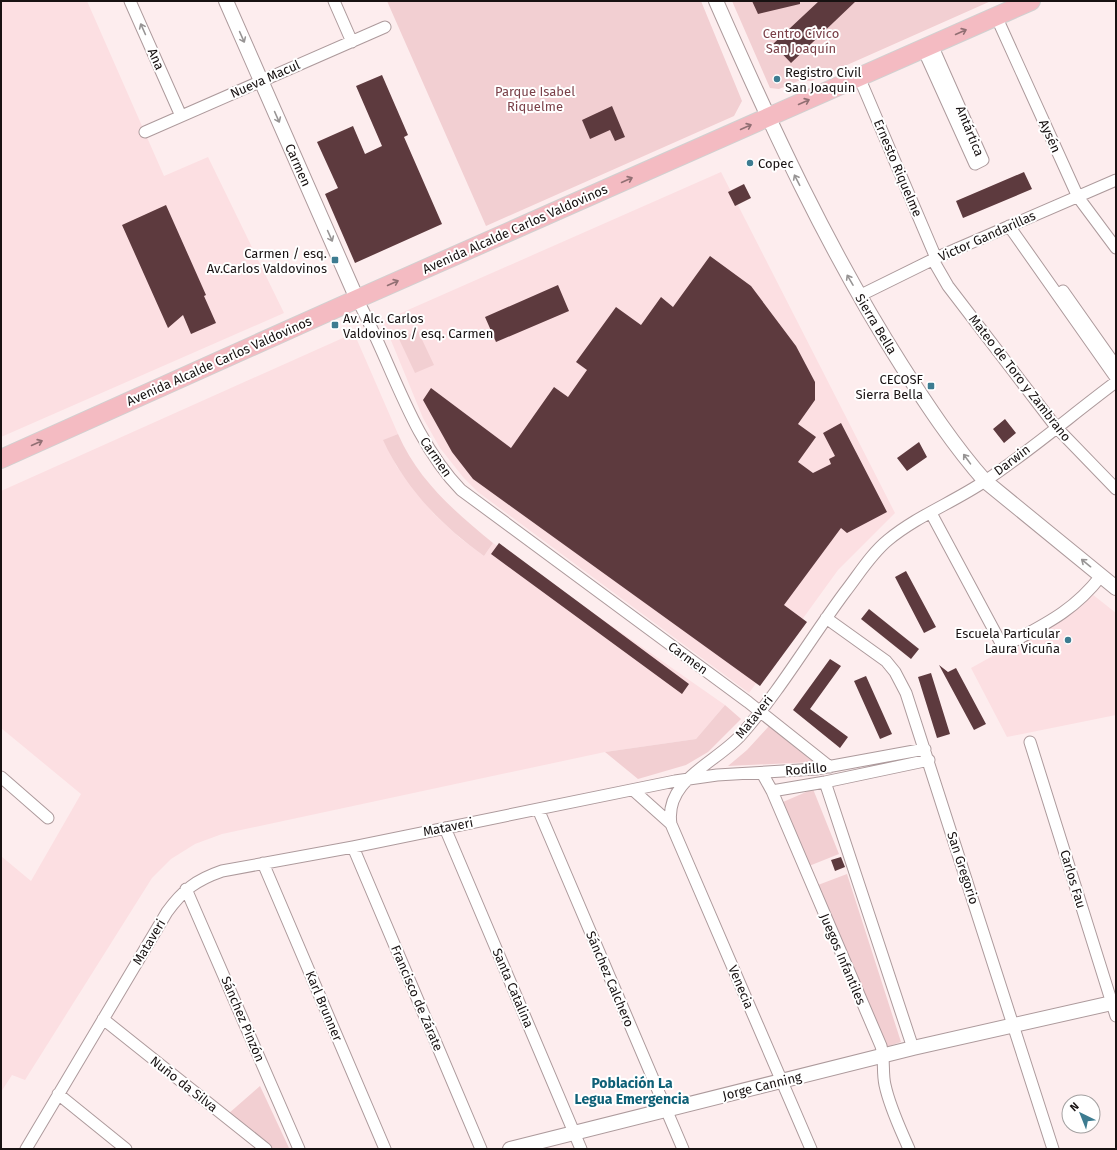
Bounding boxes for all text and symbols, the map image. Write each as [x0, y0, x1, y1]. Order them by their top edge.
one-way arrow [138, 24, 146, 36]
park label: Centro Cívico San Joaquín [763, 26, 839, 56]
one-way arrow [954, 28, 966, 35]
one-way arrow [239, 30, 246, 42]
street label: Ana [145, 46, 167, 72]
street label: Nueva Macul [228, 57, 302, 101]
place label: Registro Civil San Joaquin [785, 65, 862, 95]
marker: Registro Civil San Joaquin [772, 74, 782, 84]
park label: Parque Isabel Riquelme [495, 84, 575, 114]
one-way arrow [797, 97, 809, 105]
street label: Antártica [953, 103, 987, 159]
one-way arrow [274, 110, 282, 122]
street label: Ernesto Riquelme [871, 117, 925, 219]
street label: Aysén [1036, 117, 1064, 155]
one-way arrow [740, 123, 752, 130]
street label: Carmen [282, 141, 314, 189]
place label: Copec [758, 156, 794, 171]
marker: Copec [745, 158, 755, 168]
one-way arrow [793, 174, 800, 186]
one-way arrow [621, 175, 633, 183]
street label: Avenida Alcalde Carlos Valdovinos [420, 181, 610, 277]
street label: Victor Gandarillas [936, 208, 1038, 264]
one-way arrow [327, 229, 334, 241]
place label: Carmen / esq. Av.Carlos Valdovinos [207, 246, 327, 276]
marker: Carmen / esq. Av.Carlos Valdovinos [330, 255, 340, 265]
one-way arrow [846, 274, 854, 286]
one-way arrow [387, 279, 399, 286]
street label: Sierra Bella [852, 291, 900, 357]
place label: Av. Alc. Carlos Valdovinos / esq. Carmen [343, 311, 493, 341]
street label: Mateo de Toro y Zambrano [966, 312, 1074, 444]
street label: Avenida Alcalde Carlos Valdovinos [124, 313, 314, 409]
marker: Av. Alc. Carlos Valdovinos / esq. Carmen [330, 320, 340, 330]
place label: CECOSF Sierra Bella [855, 372, 924, 402]
marker: CECOSF Sierra Bella [926, 381, 936, 391]
street label: Carmen [417, 434, 455, 480]
one-way arrow [30, 439, 42, 446]
street label: Darwin [991, 442, 1033, 478]
one-way arrow [963, 454, 972, 465]
one-way arrow [1080, 559, 1091, 568]
place label: Escuela Particular Laura Vicuña [955, 626, 1060, 656]
marker: Escuela Particular Laura Vicuña [1063, 635, 1073, 645]
street label: Carmen [665, 639, 711, 677]
street label: Mataveri [732, 693, 776, 741]
street label: Rodillo [784, 760, 828, 778]
street label: Mataveri [422, 815, 474, 839]
street label: San Gregorio [944, 830, 982, 906]
street label: Carlos Fau [1057, 848, 1089, 910]
street label: Juegos Infantiles [817, 911, 869, 1007]
street label: Mataveri [129, 916, 169, 968]
street label: Sánchez Calchero [583, 929, 637, 1029]
street label: Francisco de Zárate [388, 943, 446, 1053]
street label: Santa Catalina [490, 946, 536, 1030]
street label: Venecia [725, 963, 757, 1011]
street label: Karl Brunner [302, 969, 346, 1043]
street label: Sánchez Pinzón [218, 974, 268, 1064]
street label: Nuño da Silva [147, 1053, 221, 1115]
street label: Jorge Canning [721, 1069, 803, 1103]
district label: Población La Legua Emergencia [575, 1075, 690, 1108]
north arrow [1061, 1094, 1101, 1134]
text: N [1067, 1100, 1082, 1114]

